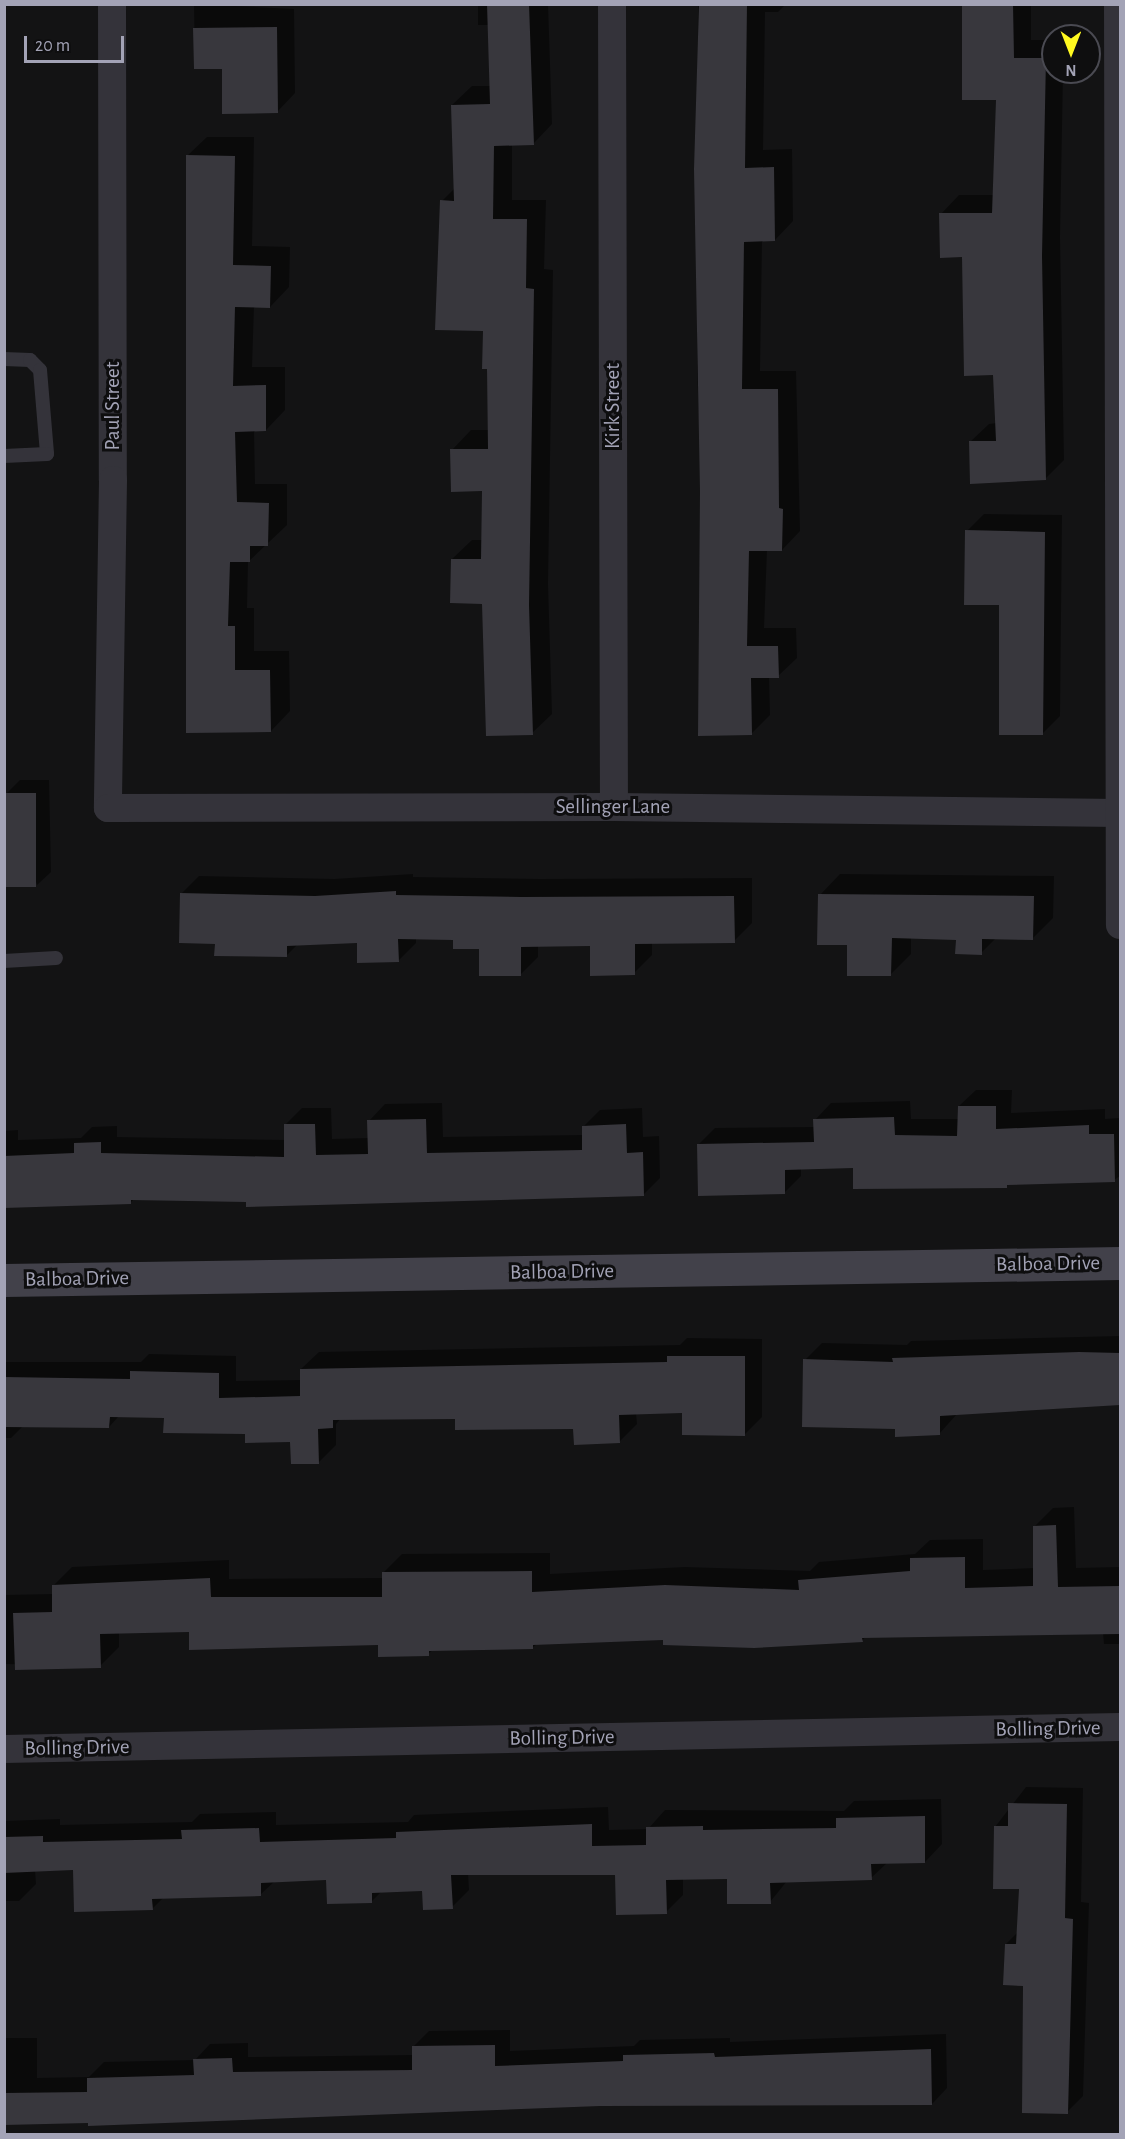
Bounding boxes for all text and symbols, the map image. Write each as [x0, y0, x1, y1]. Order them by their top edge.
scale bar [27, 24, 128, 62]
north arrow [1041, 24, 1101, 84]
text: 20 m [35, 37, 70, 55]
text: N [1065, 62, 1077, 78]
street label: Paul Street [100, 362, 126, 450]
street label: Kirk Street [600, 363, 626, 449]
street label: Sellinger Lane [556, 794, 670, 820]
street label: Balboa Drive [996, 1250, 1100, 1278]
street label: Balboa Drive [510, 1258, 614, 1286]
street label: Balboa Drive [25, 1265, 129, 1293]
street label: Bolling Drive [995, 1715, 1101, 1743]
street label: Bolling Drive [509, 1724, 615, 1752]
street label: Bolling Drive [24, 1734, 130, 1762]

